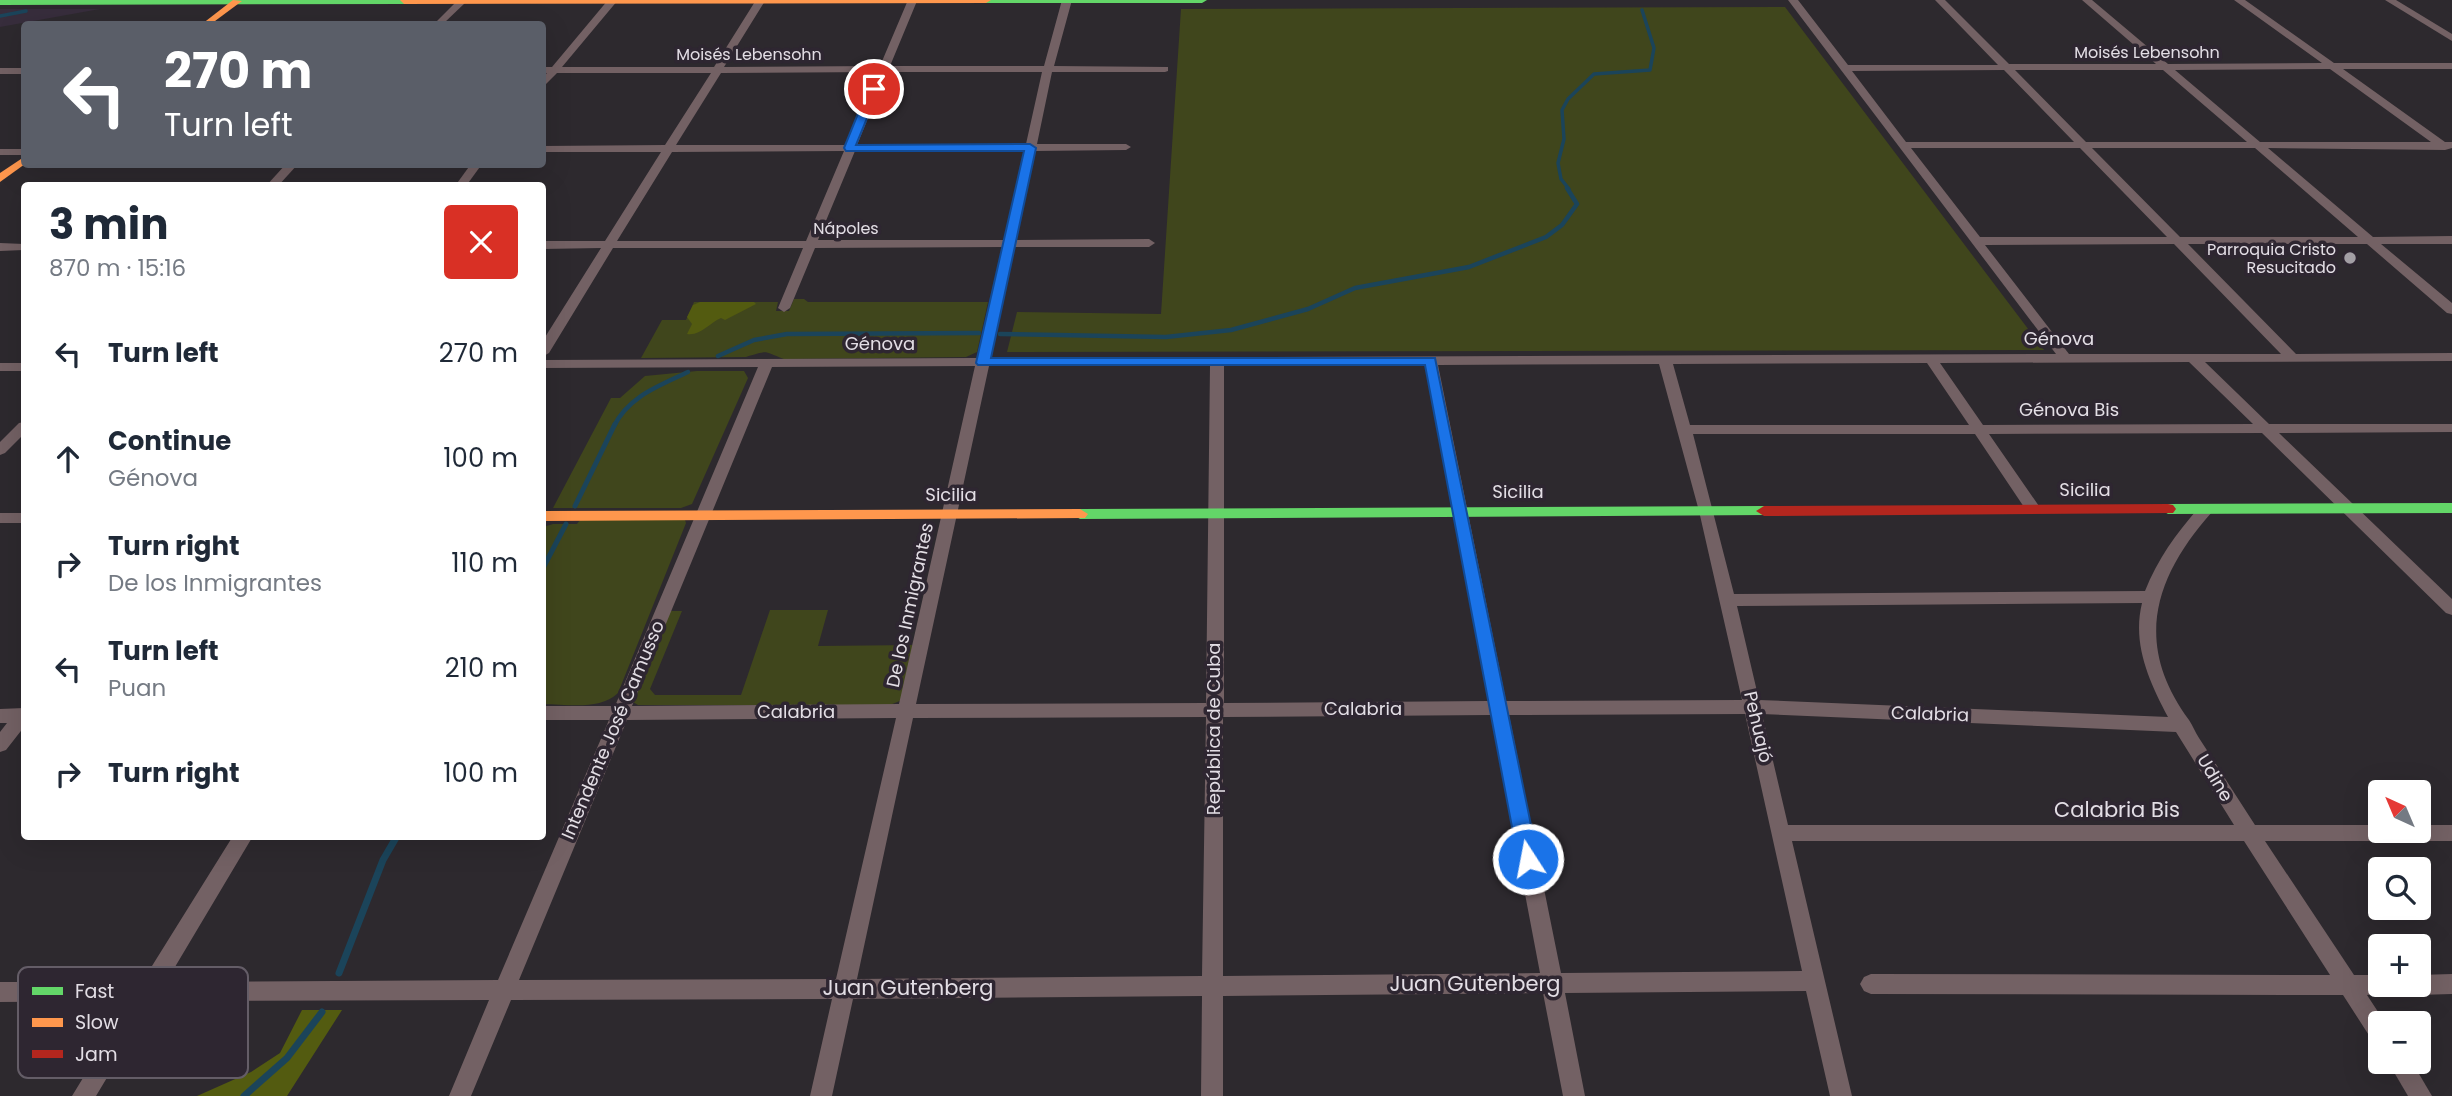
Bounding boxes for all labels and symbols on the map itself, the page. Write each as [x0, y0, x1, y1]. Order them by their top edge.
street label: Moisés Lebensohn [2074, 41, 2220, 64]
street label: Moisés Lebensohn [676, 43, 822, 66]
pin [844, 59, 904, 119]
street label: Nápoles [813, 217, 879, 240]
place label: Parroquia Cristo Resucitado [2207, 238, 2336, 279]
marker: Parroquia Cristo Resucitado [2342, 250, 2358, 266]
street label: Génova [2024, 326, 2094, 351]
street label: Génova [845, 331, 915, 356]
street label: Génova Bis [2019, 397, 2119, 422]
street label: Sicilia [2059, 477, 2111, 502]
street label: Sicilia [1492, 479, 1544, 504]
street label: Sicilia [925, 482, 977, 507]
street label: De los Inmigrantes [880, 520, 939, 689]
street label: Intendente José Camusso [555, 617, 670, 843]
street label: República de Cuba [1201, 643, 1226, 815]
street label: Pehuajó [1738, 689, 1779, 765]
street label: Calabria [1324, 696, 1402, 721]
street label: Calabria [757, 699, 835, 724]
street label: Calabria [1891, 700, 1970, 727]
street label: Udine [2191, 749, 2239, 806]
north arrow [2368, 780, 2431, 844]
street label: Calabria Bis [2054, 795, 2180, 824]
position arrow [1491, 822, 1565, 896]
legend [18, 967, 248, 1078]
street label: Juan Gutenberg [1390, 969, 1560, 998]
street label: Juan Gutenberg [823, 973, 993, 1002]
text: Fast [75, 978, 114, 1005]
text: Slow [75, 1009, 119, 1036]
text: Jam [75, 1041, 117, 1068]

